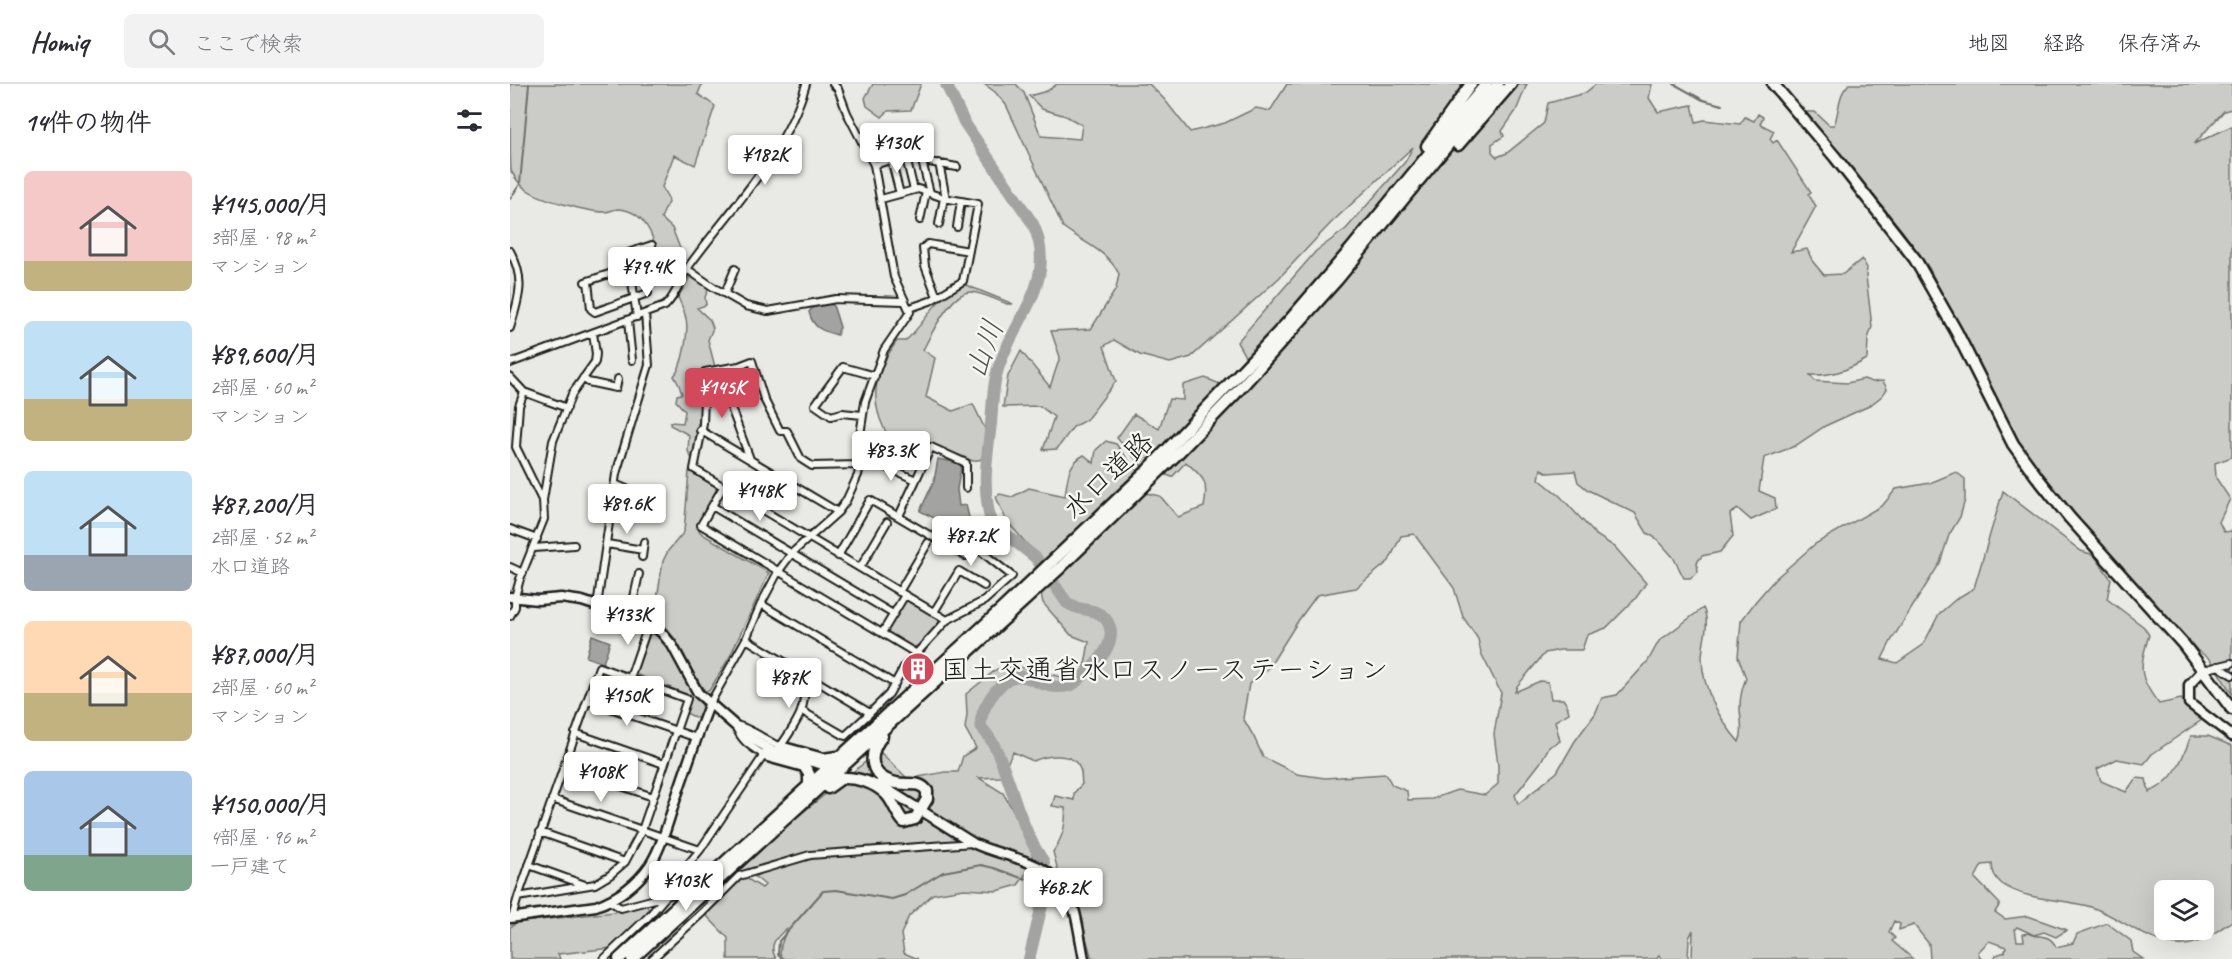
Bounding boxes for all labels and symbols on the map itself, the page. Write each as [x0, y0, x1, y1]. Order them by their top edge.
pin: ¥130K [855, 123, 939, 174]
pin: ¥182K [723, 135, 807, 186]
pin: ¥79.4K [598, 247, 696, 298]
water label: 山川 [956, 314, 1012, 384]
pin: ¥145K [680, 368, 764, 419]
street label: 水口道路 [1056, 424, 1160, 526]
pin: ¥83.3K [842, 431, 940, 482]
pin: ¥148K [718, 471, 802, 522]
pin: ¥89.6K [578, 484, 676, 535]
pin: ¥87.2K [922, 516, 1020, 567]
pin: ¥133K [586, 595, 670, 646]
building icon: 国土交通省水口スノーステーション [900, 651, 936, 687]
place label: 国土交通省水口スノーステーション [941, 652, 1388, 687]
pin: ¥87K [753, 658, 825, 709]
pin: ¥150K [585, 676, 669, 727]
pin: ¥108K [559, 752, 643, 803]
pin: ¥103K [644, 861, 728, 912]
pin: ¥68.2K [1014, 868, 1112, 919]

